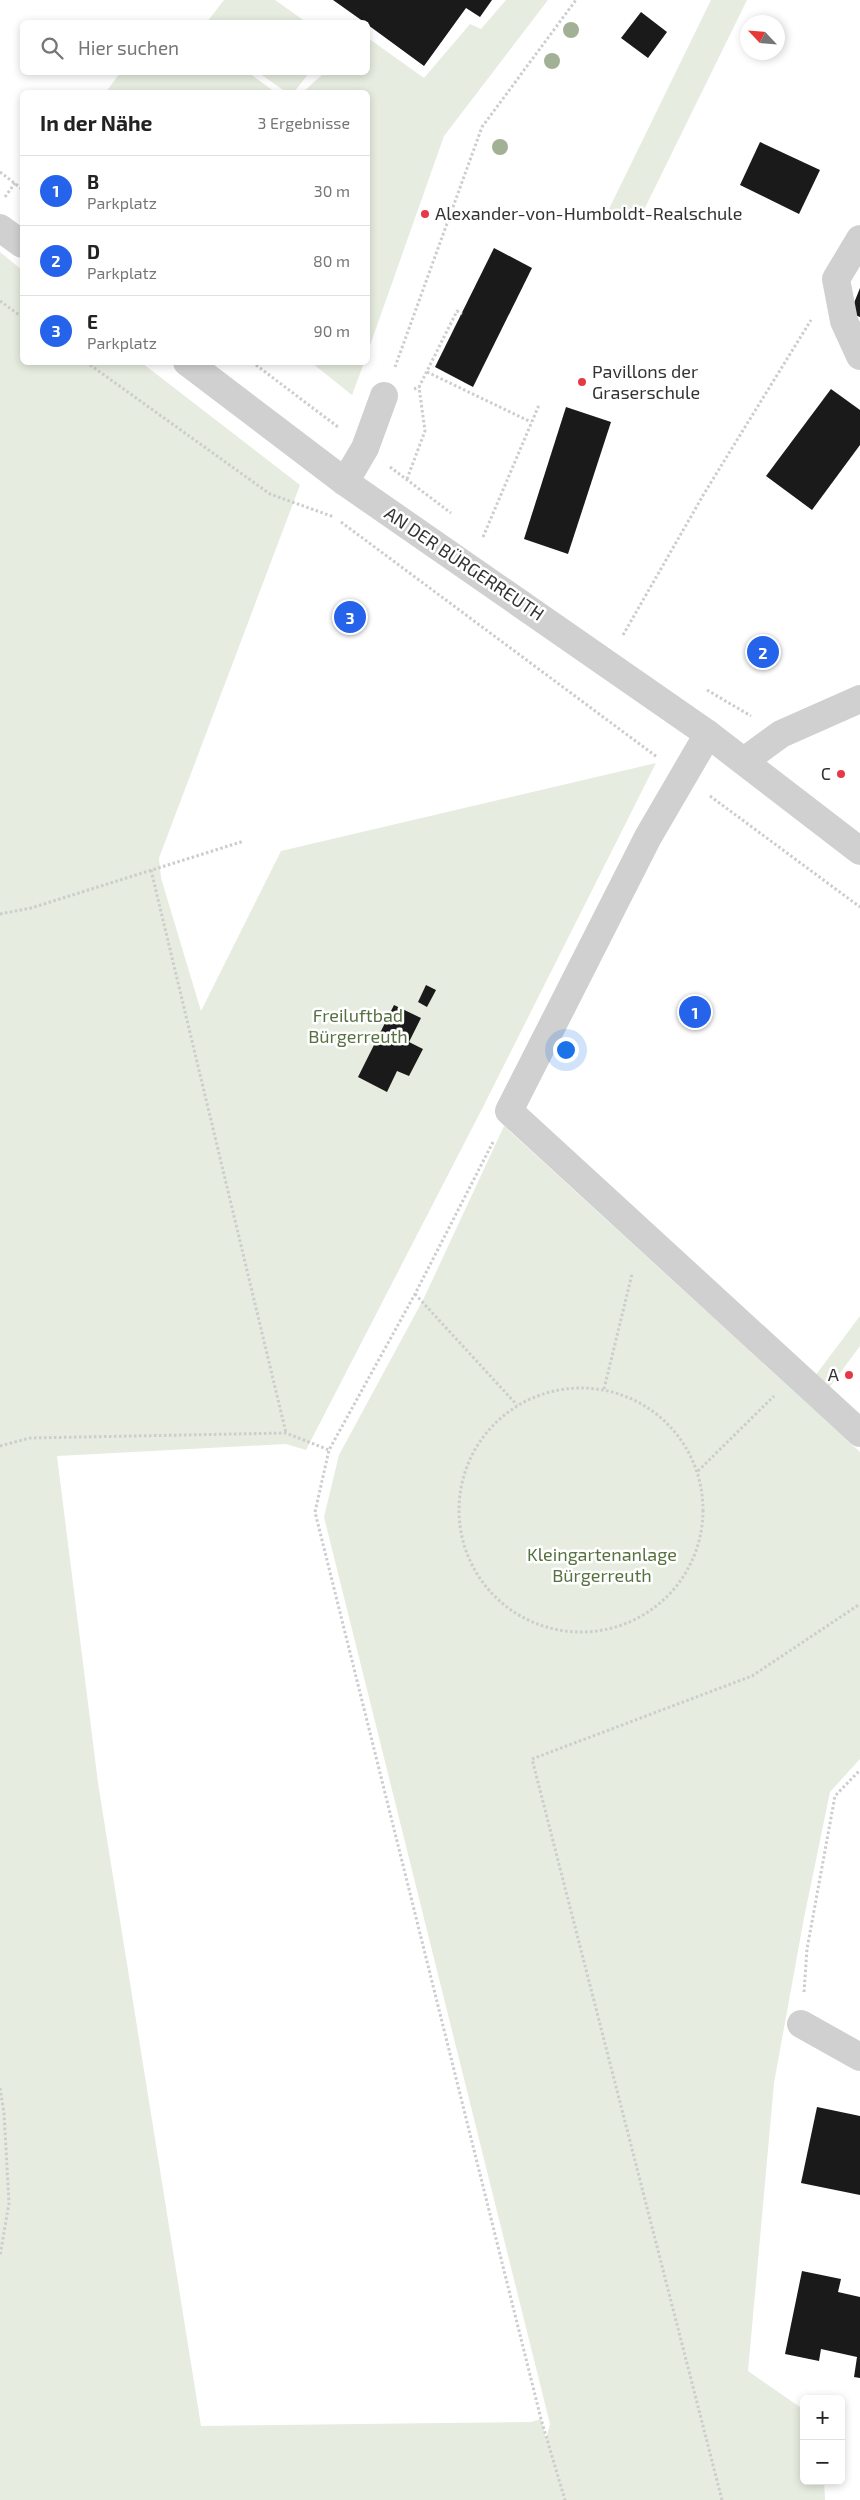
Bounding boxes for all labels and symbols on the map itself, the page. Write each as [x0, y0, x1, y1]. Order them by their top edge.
north arrow [740, 15, 785, 60]
place label: Alexander-von-Humboldt-Realschule [435, 202, 742, 224]
marker: Alexander-von-Humboldt-Realschule [419, 208, 431, 220]
place label: Pavillons der Graserschule [592, 360, 700, 403]
marker: Pavillons der Graserschule [576, 376, 588, 388]
street label: AN DER BÜRGERREUTH [381, 502, 548, 625]
pin: 3 [334, 598, 366, 636]
pin: 2 [747, 633, 779, 671]
place label: C [821, 762, 831, 784]
marker: C [835, 768, 847, 780]
pin: 1 [679, 993, 711, 1031]
park label: Freiluftbad Bürgerreuth [308, 1004, 408, 1047]
your location [553, 1037, 579, 1063]
place label: A [828, 1363, 840, 1385]
marker: A [843, 1369, 855, 1381]
park label: Kleingartenanlage Bürgerreuth [527, 1543, 677, 1586]

